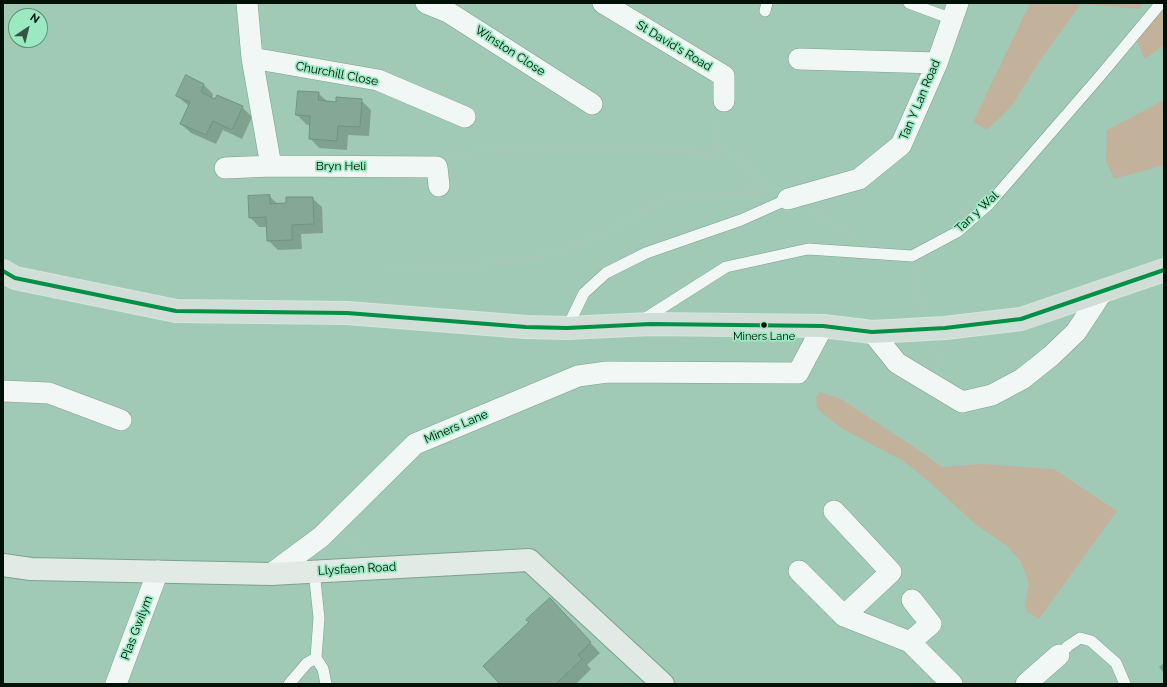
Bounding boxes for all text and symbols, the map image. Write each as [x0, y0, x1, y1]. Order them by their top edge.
north arrow [8, 8, 48, 48]
text: N [27, 11, 42, 26]
street label: St David's Road [634, 18, 714, 74]
street label: Winston Close [472, 23, 548, 79]
street label: Tan Y Lan Road [897, 58, 943, 142]
street label: Churchill Close [295, 59, 379, 89]
street label: Bryn Heli [316, 159, 366, 173]
street label: Tan y Wal [952, 188, 1002, 236]
marker: Miners Lane [759, 320, 769, 330]
place label: Miners Lane [733, 330, 795, 344]
street label: Miners Lane [422, 407, 490, 447]
street label: Llysfaen Road [317, 560, 397, 578]
street label: Plas Gwilym [118, 594, 156, 662]

